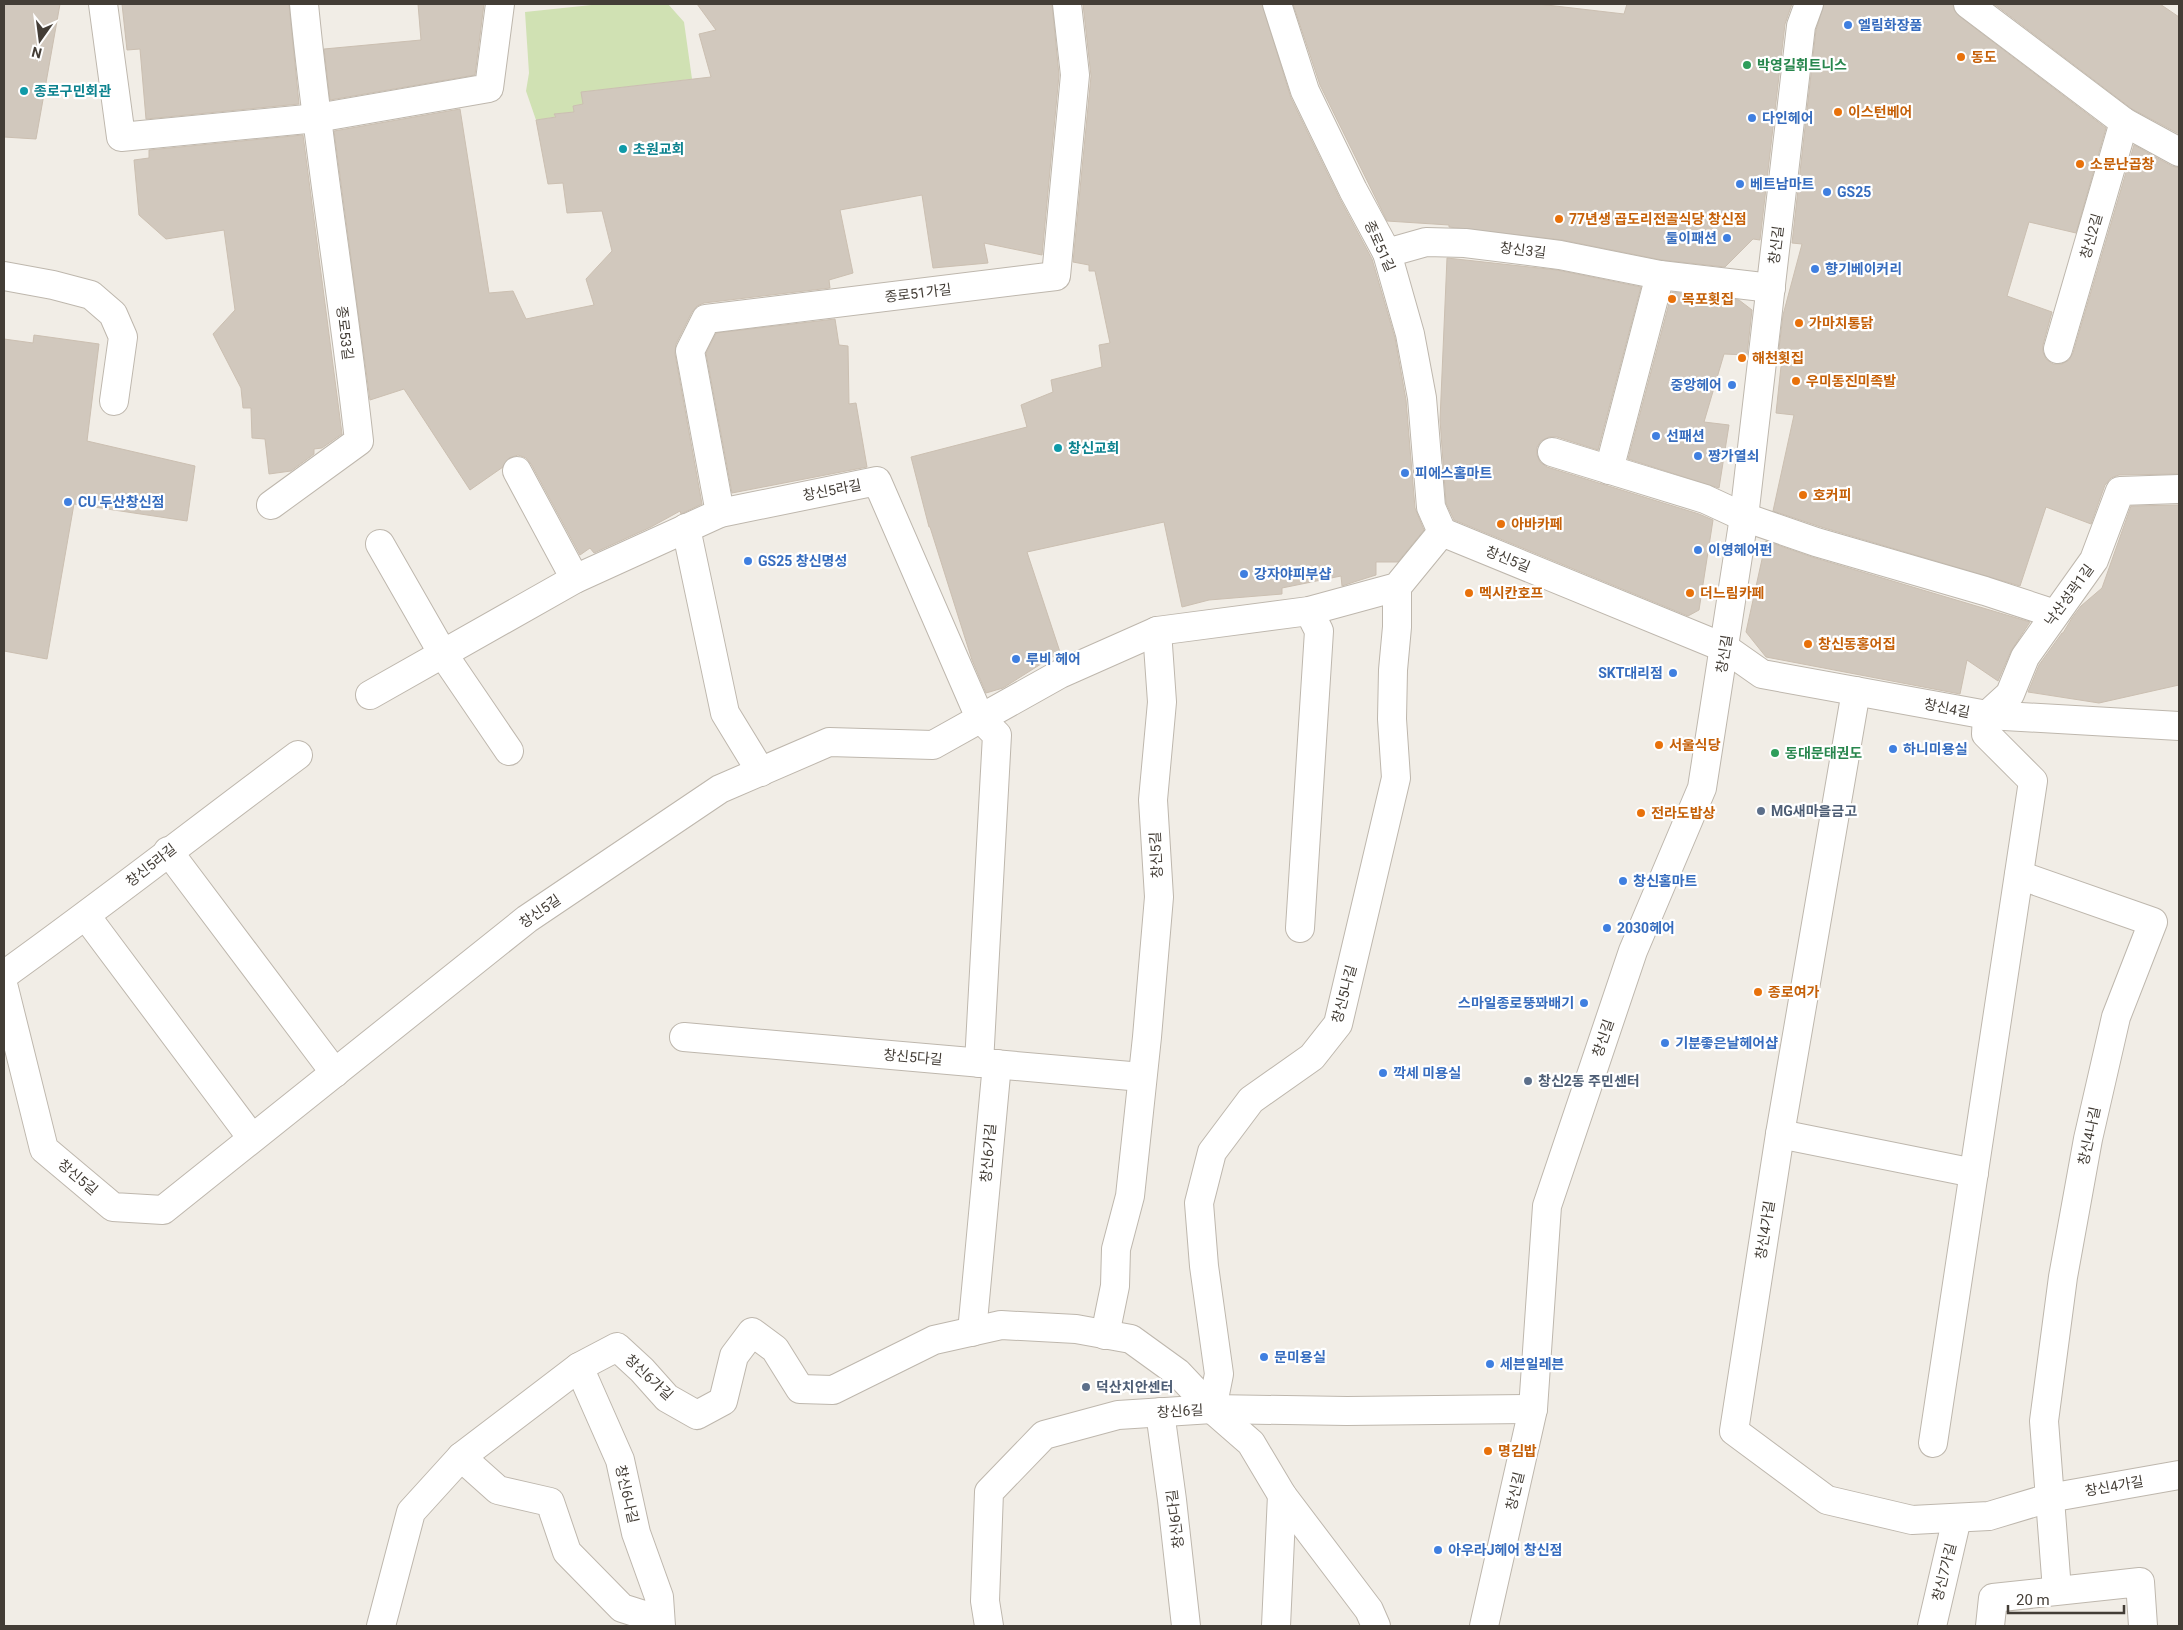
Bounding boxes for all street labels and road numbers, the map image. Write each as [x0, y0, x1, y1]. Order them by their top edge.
street label: 창신2길 [2077, 211, 2105, 261]
street label: 종로51길 [1362, 218, 1398, 274]
street label: 창신길 [1766, 225, 1786, 265]
street label: 창신3길 [1499, 239, 1547, 261]
street label: 종로51가길 [884, 281, 952, 305]
street label: 종로53길 [334, 305, 356, 361]
street label: 창신5라길 [801, 476, 863, 504]
street label: 창신5길 [1483, 543, 1533, 575]
street label: 낙산성곽1길 [2041, 561, 2097, 629]
street label: 창신길 [1713, 634, 1735, 674]
street label: 창신4길 [1923, 696, 1971, 720]
street label: 창신5길 [1147, 831, 1165, 879]
street label: 창신5라길 [123, 840, 179, 890]
street label: 창신5길 [516, 891, 564, 931]
street label: 창신5나길 [1329, 963, 1359, 1025]
street label: 창신길 [1589, 1017, 1617, 1059]
street label: 창신5다길 [883, 1046, 943, 1068]
street label: 창신4나길 [2075, 1105, 2103, 1167]
street label: 창신6가길 [977, 1123, 999, 1183]
street label: 창신5길 [55, 1156, 101, 1198]
street label: 창신4가길 [1752, 1199, 1778, 1261]
street label: 창신6가길 [622, 1351, 676, 1403]
street label: 창신6길 [1156, 1402, 1204, 1420]
street label: 창신6나길 [613, 1463, 641, 1525]
street label: 창신길 [1503, 1470, 1527, 1512]
street label: 창신4가길 [2083, 1473, 2145, 1499]
street label: 창신6다길 [1163, 1489, 1187, 1549]
street label: 창신7가길 [1929, 1541, 1959, 1603]

